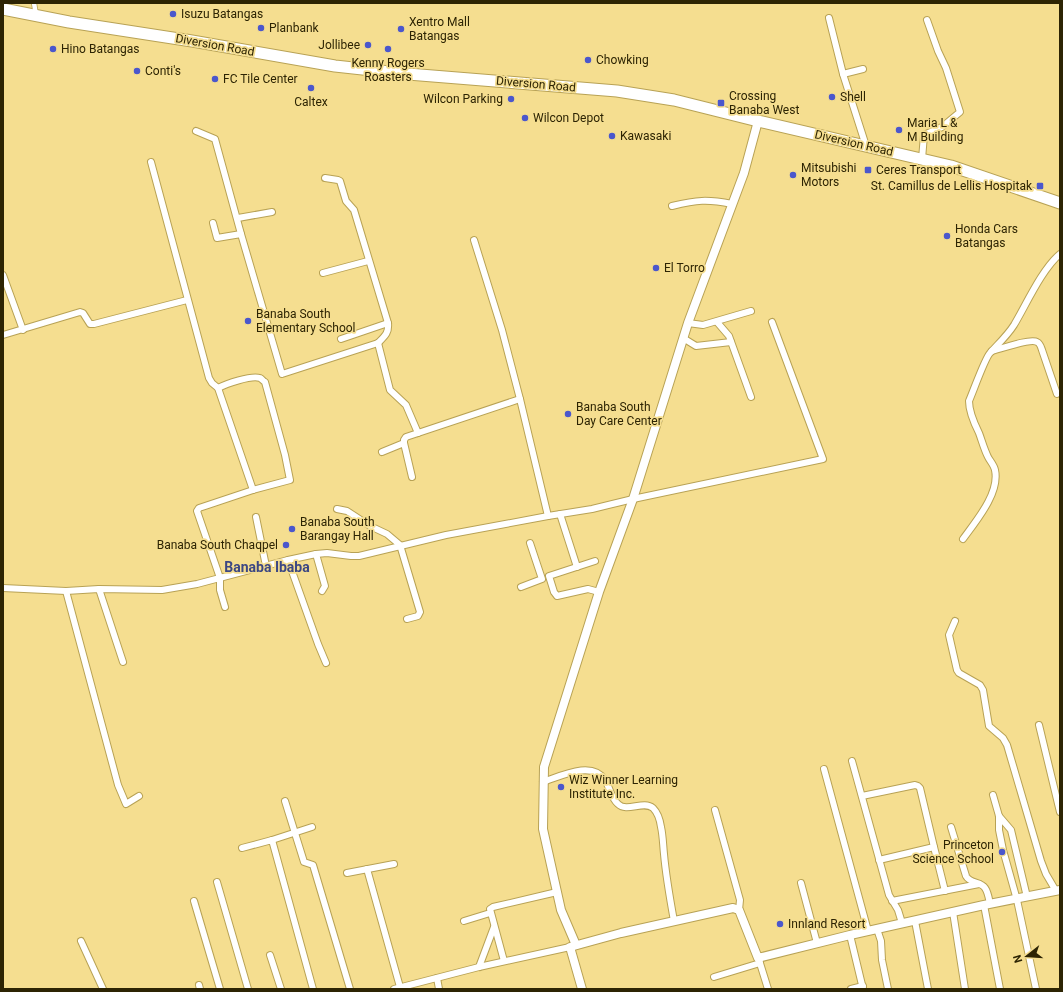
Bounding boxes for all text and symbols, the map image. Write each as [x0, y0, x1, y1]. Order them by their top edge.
place label: Isuzu Batangas [181, 7, 263, 21]
marker: Isuzu Batangas [168, 9, 178, 19]
place label: Xentro Mall Batangas [409, 15, 470, 43]
place label: Planbank [269, 21, 320, 35]
marker: Planbank [256, 23, 266, 33]
marker: Xentro Mall Batangas [396, 24, 406, 34]
street label: Diversion Road [174, 31, 256, 59]
place label: Jollibee [318, 38, 360, 52]
marker: Jollibee [363, 40, 373, 50]
place label: Hino Batangas [61, 42, 139, 56]
marker: Hino Batangas [48, 44, 58, 54]
marker: Kenny Rogers Roasters [383, 44, 393, 54]
place label: Chowking [596, 53, 649, 67]
marker: Chowking [583, 55, 593, 65]
place label: Kenny Rogers Roasters [351, 56, 425, 84]
place label: Conti's [145, 64, 181, 78]
marker: Conti's [132, 66, 142, 76]
place label: FC Tile Center [223, 72, 298, 86]
marker: FC Tile Center [210, 74, 220, 84]
street label: Diversion Road [496, 74, 576, 94]
marker: Caltex [306, 83, 316, 93]
place label: Crossing Banaba West [729, 89, 799, 117]
place label: Shell [840, 90, 866, 104]
place label: Wilcon Parking [423, 92, 503, 106]
marker: Shell [827, 92, 837, 102]
marker: Wilcon Parking [506, 94, 516, 104]
place label: Caltex [294, 95, 328, 109]
marker: Crossing Banaba West [716, 98, 726, 108]
place label: Wilcon Depot [533, 111, 604, 125]
marker: Wilcon Depot [520, 113, 530, 123]
place label: Maria L & M Building [907, 116, 963, 144]
marker: Maria L & M Building [894, 125, 904, 135]
street label: Diversion Road [813, 127, 895, 159]
place label: Kawasaki [620, 129, 671, 143]
marker: Kawasaki [607, 131, 617, 141]
place label: Mitsubishi Motors [801, 161, 857, 189]
place label: Ceres Transport [876, 163, 961, 177]
marker: Ceres Transport [863, 165, 873, 175]
marker: Mitsubishi Motors [788, 170, 798, 180]
place label: St. Camillus de Lellis Hospitak [871, 179, 1033, 193]
marker: St. Camillus de Lellis Hospitak [1035, 181, 1045, 191]
place label: Honda Cars Batangas [955, 222, 1018, 250]
marker: Honda Cars Batangas [942, 231, 952, 241]
place label: El Torro [664, 261, 705, 275]
marker: El Torro [651, 263, 661, 273]
place label: Banaba South Elementary School [256, 307, 356, 335]
marker: Banaba South Elementary School [243, 316, 253, 326]
place label: Banaba South Day Care Center [576, 400, 662, 428]
marker: Banaba South Day Care Center [563, 409, 573, 419]
place label: Banaba South Barangay Hall [300, 515, 375, 543]
marker: Banaba South Barangay Hall [287, 524, 297, 534]
place label: Banaba South Chaqpel [157, 538, 278, 552]
marker: Banaba South Chaqpel [281, 540, 291, 550]
district label: Banaba Ibaba [224, 559, 310, 575]
place label: Wiz Winner Learning Institute Inc. [569, 773, 678, 801]
marker: Wiz Winner Learning Institute Inc. [556, 782, 566, 792]
place label: Princeton Science School [912, 838, 994, 866]
marker: Princeton Science School [997, 847, 1007, 857]
place label: Innland Resort [788, 917, 865, 931]
marker: Innland Resort [775, 919, 785, 929]
north arrow [1007, 936, 1047, 976]
text: N [1010, 953, 1025, 964]

